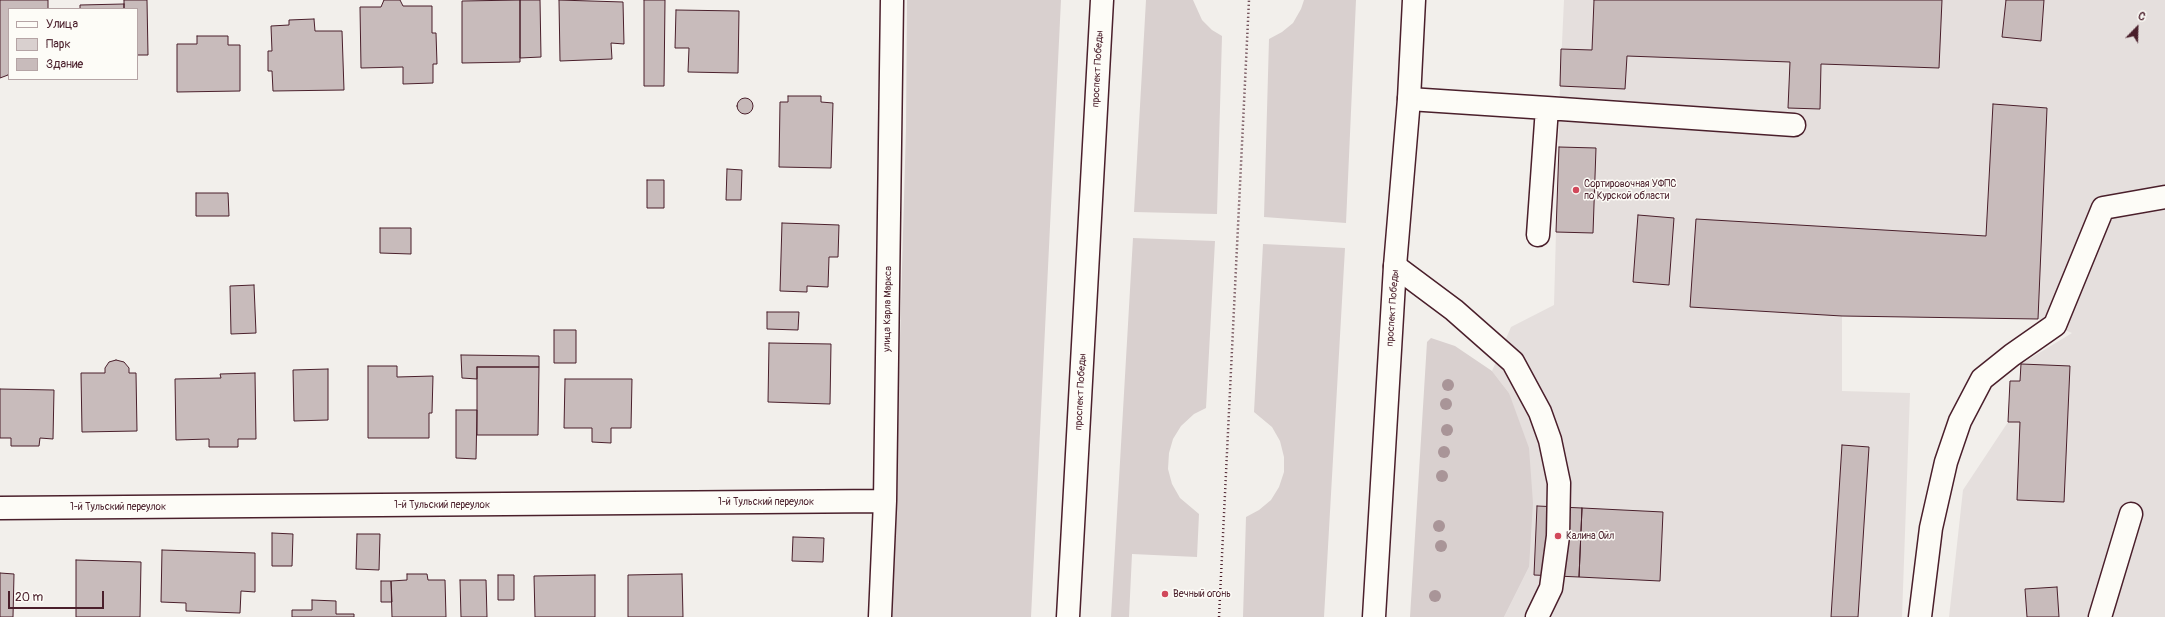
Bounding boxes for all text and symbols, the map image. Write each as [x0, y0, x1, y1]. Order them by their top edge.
legend [8, 8, 138, 80]
north arrow [2117, 8, 2157, 48]
text: С [2136, 9, 2148, 24]
text: Улица [46, 17, 78, 32]
street label: проспект Победы [1090, 30, 1106, 108]
text: Парк [46, 37, 71, 52]
text: Здание [46, 57, 83, 72]
place label: Сортировочная УФПС по Курской области [1584, 178, 1677, 202]
marker: Сортировочная УФПС по Курской области [1571, 185, 1581, 195]
street label: улица Карла Маркса [881, 266, 895, 352]
street label: проспект Победы [1384, 269, 1402, 347]
street label: проспект Победы [1073, 353, 1089, 431]
street label: 1-й Тульский переулок [718, 496, 814, 508]
street label: 1-й Тульский переулок [394, 499, 490, 511]
street label: 1-й Тульский переулок [70, 501, 166, 513]
place label: Калина Ойл [1566, 530, 1614, 542]
marker: Калина Ойл [1553, 531, 1563, 541]
scale bar [10, 583, 106, 609]
place label: Вечный огонь [1173, 588, 1231, 600]
marker: Вечный огонь [1160, 589, 1170, 599]
text: 20 m [15, 590, 43, 605]

